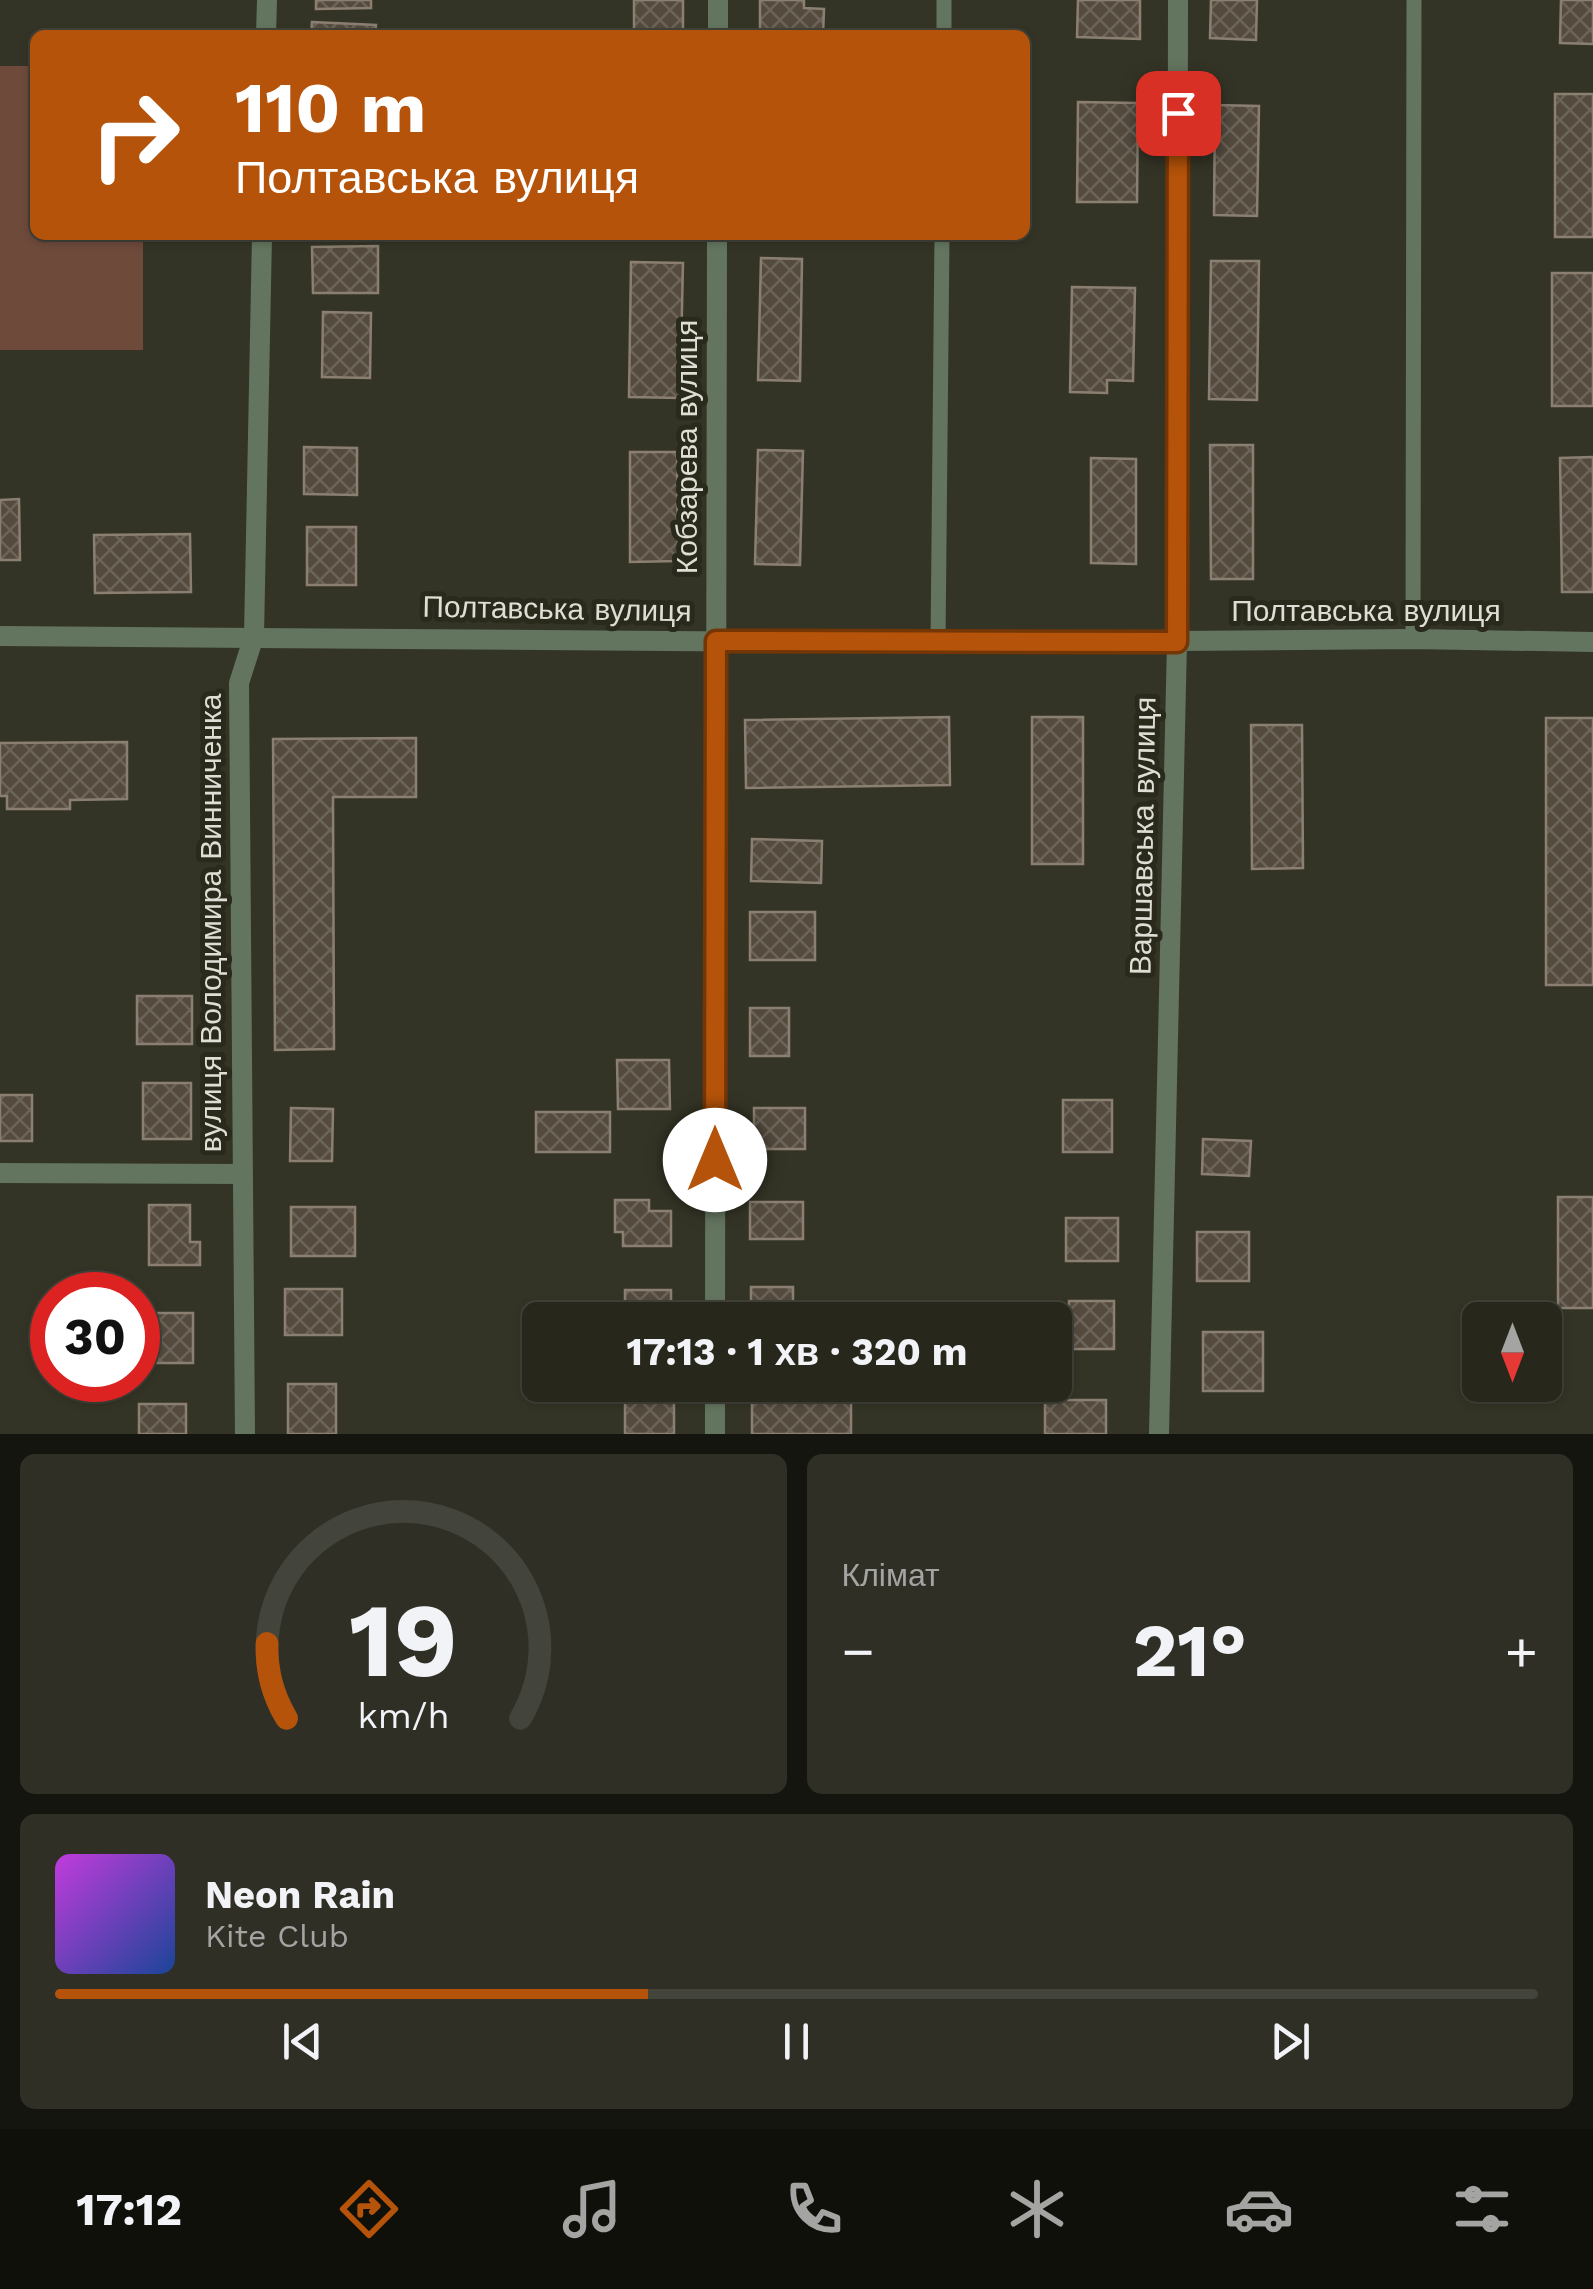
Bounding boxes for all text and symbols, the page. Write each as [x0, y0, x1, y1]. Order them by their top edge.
text: 110 m [235, 67, 426, 149]
icon: right [70, 70, 200, 200]
pin [1136, 71, 1221, 156]
icon: arrive [1151, 86, 1206, 141]
text: Полтавська вулиця [235, 151, 639, 204]
street label: Кобзарева вулиця [669, 320, 704, 574]
street label: Полтавська вулиця [422, 589, 692, 628]
street label: Полтавська вулиця [1231, 593, 1501, 628]
street label: вулиця Володимира Винниченка [193, 693, 228, 1152]
street label: Варшавська вулиця [1123, 697, 1162, 975]
position arrow [663, 1108, 767, 1212]
speed limit sign: 30 [30, 1272, 160, 1402]
north arrow [1462, 1302, 1562, 1402]
map controls [1462, 1302, 1562, 1402]
text: 17:13 · 1 хв · 320 m [626, 1330, 968, 1374]
text: Клімат [842, 1556, 940, 1594]
text: 19 [349, 1579, 458, 1701]
text: 21° [1133, 1606, 1247, 1694]
text: − [842, 1619, 875, 1683]
text: + [1505, 1619, 1538, 1683]
text: km/h [357, 1695, 449, 1737]
text: Neon Rain [205, 1873, 395, 1917]
text: Kite Club [205, 1917, 349, 1955]
icon: previous [275, 2014, 330, 2069]
icon: pause [769, 2014, 824, 2069]
icon: next [1263, 2014, 1318, 2069]
icon: directions [334, 2174, 404, 2244]
icon: music [557, 2174, 627, 2244]
icon: phone [779, 2174, 849, 2244]
icon: climate [1002, 2174, 1072, 2244]
icon: car [1224, 2174, 1294, 2244]
icon: filters [1447, 2174, 1517, 2244]
text: 17:12 [76, 2183, 182, 2236]

